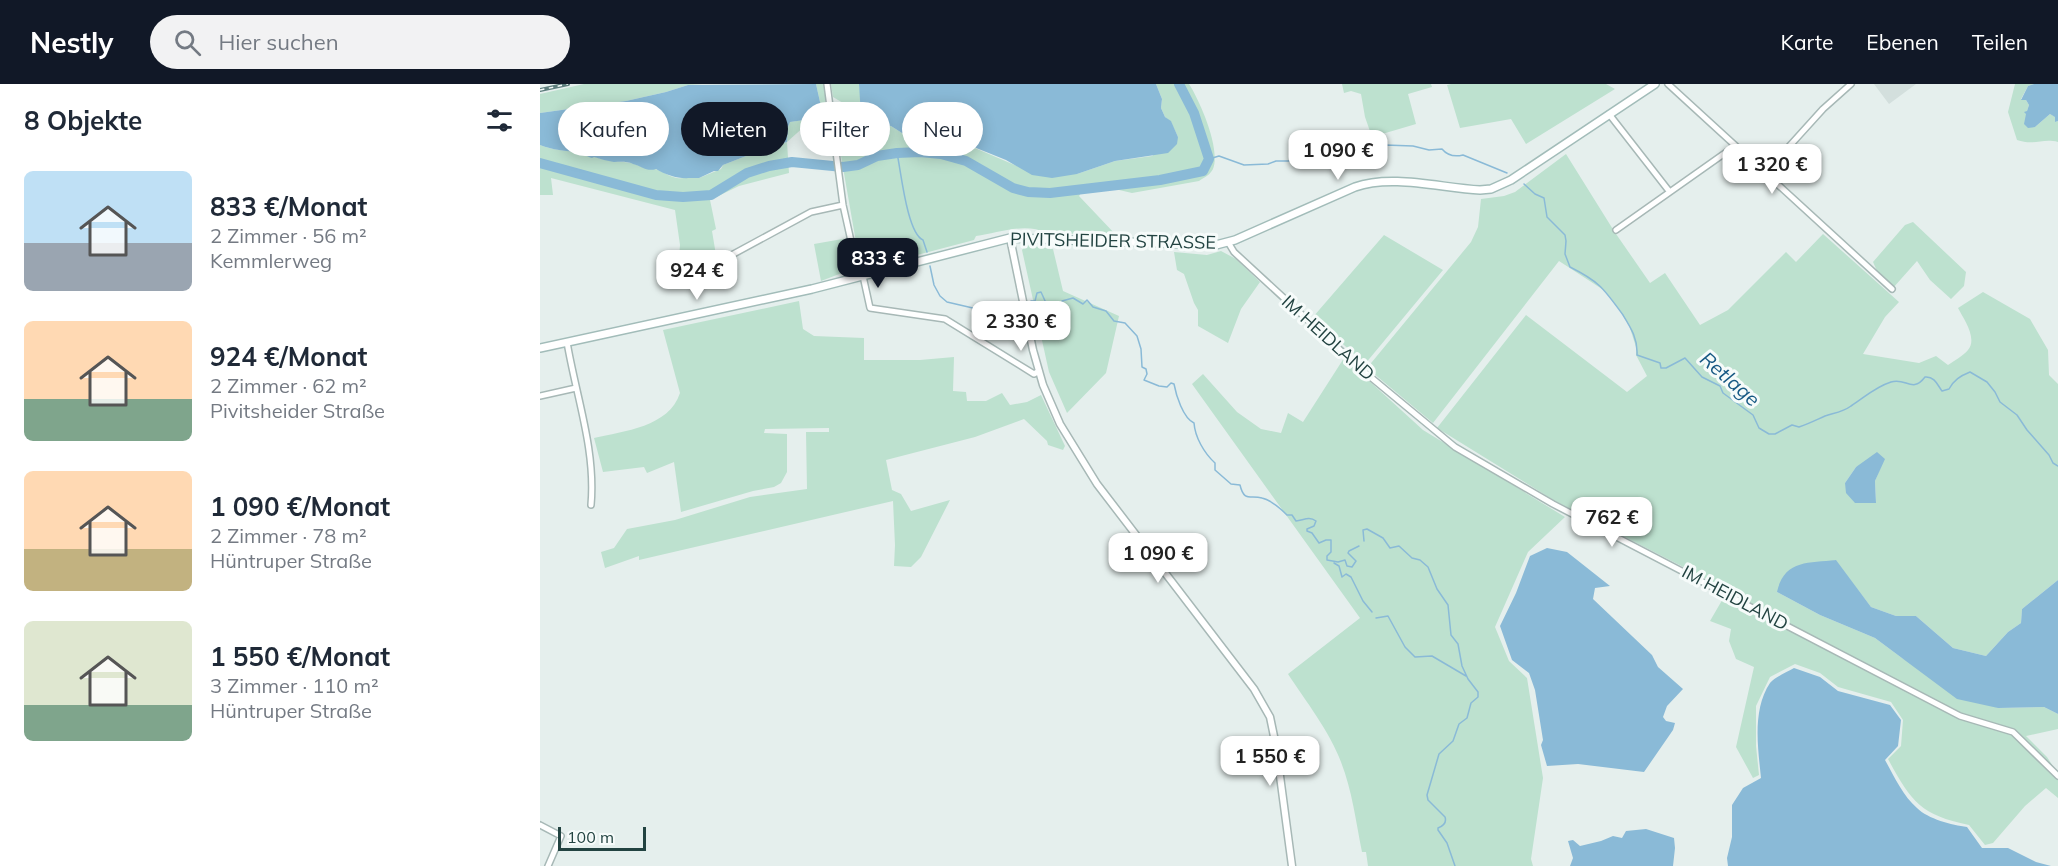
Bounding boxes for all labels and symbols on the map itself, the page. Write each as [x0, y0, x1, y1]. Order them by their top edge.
pin: 1 090 € [1283, 130, 1393, 181]
pin: 1 320 € [1717, 144, 1827, 195]
street label: PIVITSHEIDER STRASSE [1010, 227, 1216, 254]
pin: 833 € [836, 238, 920, 289]
pin: 924 € [655, 250, 739, 301]
street label: IM HEIDLAND [1277, 290, 1379, 385]
pin: 2 330 € [966, 301, 1076, 352]
water label: Retlage [1695, 346, 1765, 411]
pin: 762 € [1570, 497, 1654, 548]
pin: 1 090 € [1103, 533, 1213, 584]
street label: IM HEIDLAND [1678, 560, 1792, 635]
pin: 1 550 € [1215, 736, 1325, 787]
scale bar [558, 824, 646, 852]

